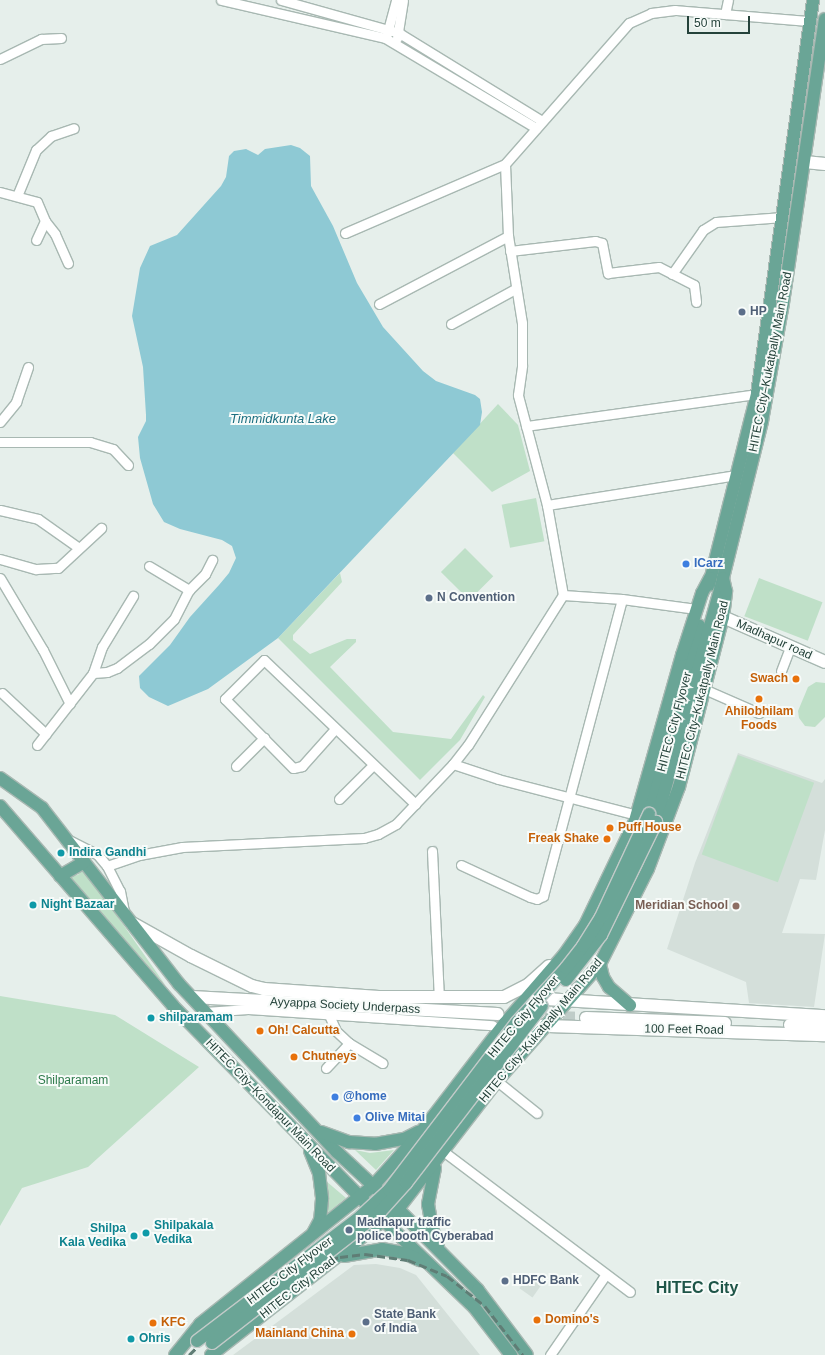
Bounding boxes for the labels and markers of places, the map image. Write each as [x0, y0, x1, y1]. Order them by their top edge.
place label: HP [750, 305, 767, 319]
marker: HP [737, 307, 747, 317]
place label: ICarz [694, 557, 723, 571]
marker: ICarz [681, 559, 691, 569]
place label: N Convention [437, 591, 515, 605]
marker: N Convention [424, 593, 434, 603]
place label: Swach [750, 672, 788, 686]
marker: Swach [791, 674, 801, 684]
marker: Ahilobhilam Foods [754, 694, 764, 704]
place label: Ahilobhilam Foods [725, 705, 793, 733]
place label: Puff House [618, 821, 681, 835]
marker: Puff House [605, 823, 615, 833]
place label: Freak Shake [528, 832, 599, 846]
marker: Freak Shake [602, 834, 612, 844]
place label: Indira Gandhi [69, 846, 146, 860]
marker: Indira Gandhi [56, 848, 66, 858]
place label: Night Bazaar [41, 898, 114, 912]
place label: Meridian School [635, 899, 728, 913]
marker: Night Bazaar [28, 900, 38, 910]
marker: Meridian School [731, 901, 741, 911]
place label: shilparamam [159, 1011, 233, 1025]
marker: shilparamam [146, 1013, 156, 1023]
place label: Oh! Calcutta [268, 1024, 339, 1038]
marker: Oh! Calcutta [255, 1026, 265, 1036]
place label: Chutneys [302, 1050, 357, 1064]
marker: Chutneys [289, 1052, 299, 1062]
place label: @home [343, 1090, 387, 1104]
marker: @home [330, 1092, 340, 1102]
place label: Olive Mitai [365, 1111, 425, 1125]
marker: Olive Mitai [352, 1113, 362, 1123]
place label: Madhapur traffic police booth Cyberabad [357, 1216, 494, 1244]
place label: Shilpakala Vedika [154, 1219, 213, 1247]
place label: Shilpa Kala Vedika [59, 1222, 126, 1250]
marker: Madhapur traffic police booth Cyberabad [344, 1225, 354, 1235]
marker: Shilpakala Vedika [141, 1228, 151, 1238]
marker: Shilpa Kala Vedika [129, 1231, 139, 1241]
place label: HDFC Bank [513, 1274, 579, 1288]
marker: HDFC Bank [500, 1276, 510, 1286]
place label: State Bank of India [374, 1308, 436, 1336]
place label: Domino's [545, 1313, 599, 1327]
marker: Domino's [532, 1315, 542, 1325]
place label: KFC [161, 1316, 186, 1330]
marker: State Bank of India [361, 1317, 371, 1327]
marker: KFC [148, 1318, 158, 1328]
place label: Mainland China [255, 1327, 344, 1341]
marker: Mainland China [347, 1329, 357, 1339]
place label: Ohris [139, 1332, 170, 1346]
marker: Ohris [126, 1334, 136, 1344]

